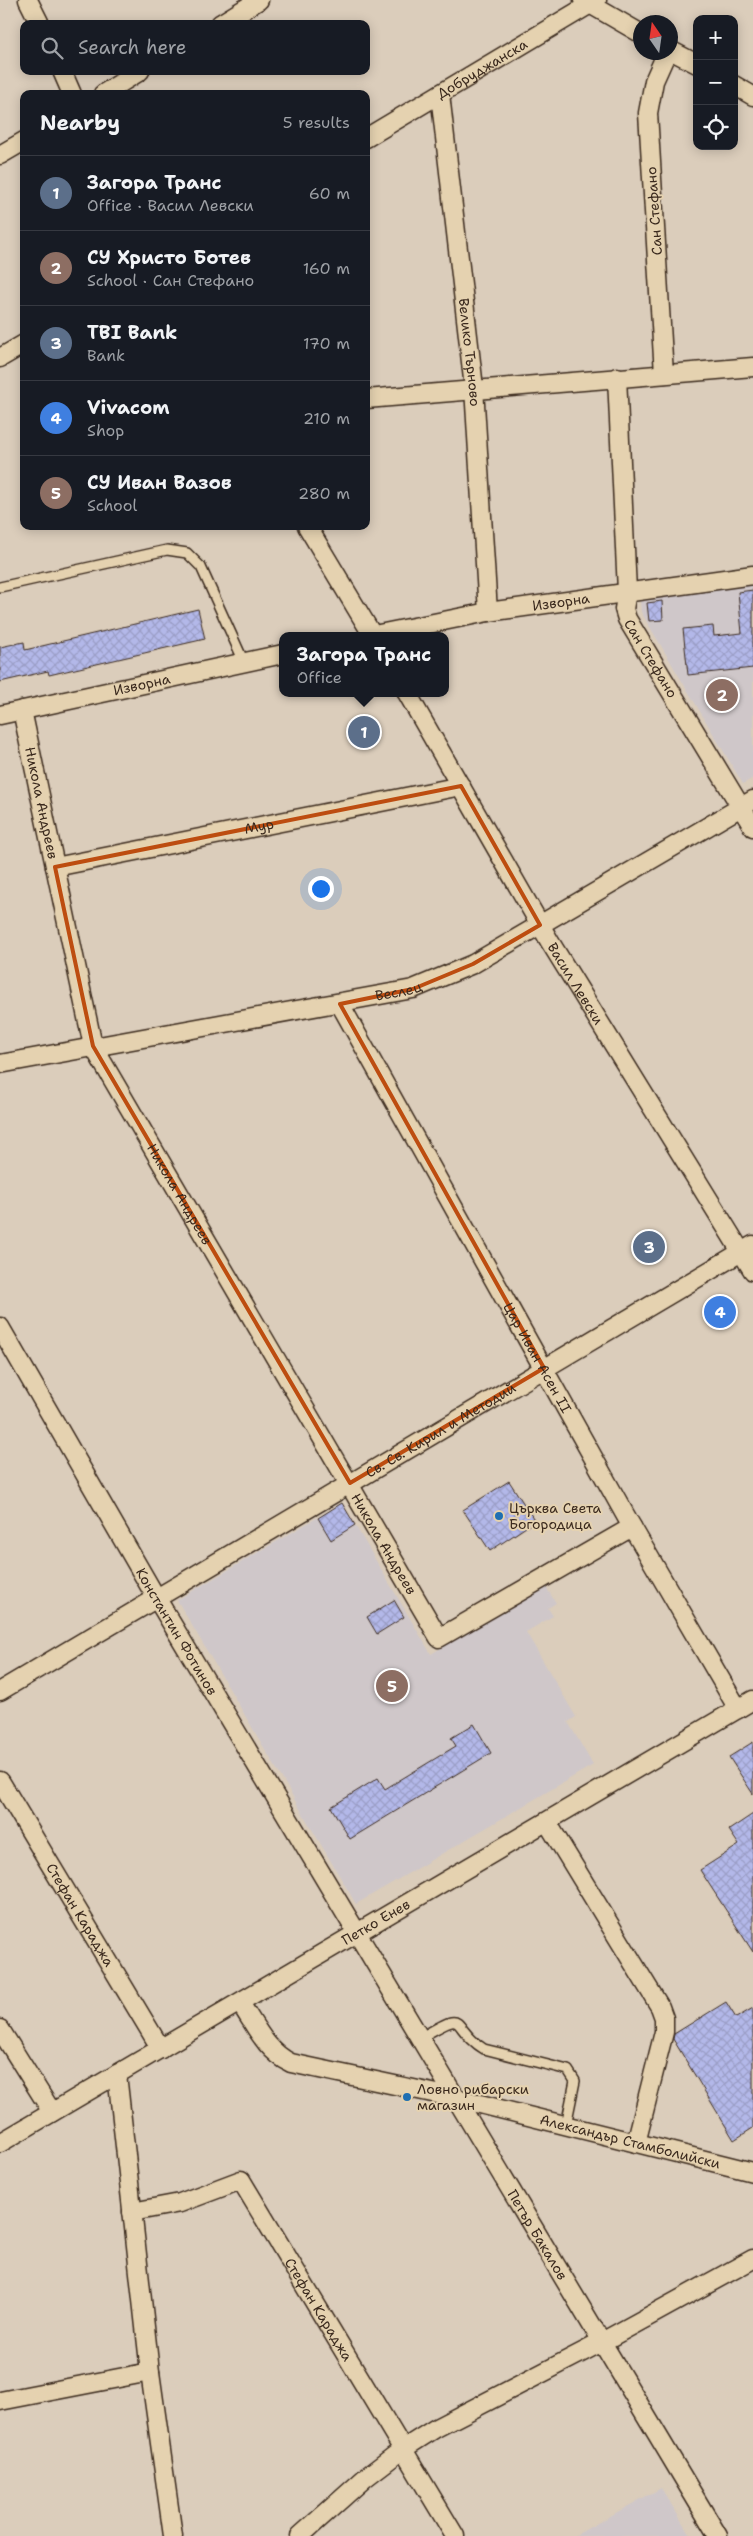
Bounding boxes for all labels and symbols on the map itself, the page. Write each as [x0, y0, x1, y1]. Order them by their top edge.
north arrow [633, 15, 678, 60]
street label: Добруджанска [433, 35, 531, 103]
street label: Сан Стефано [642, 166, 666, 256]
street label: Велико Търново [455, 297, 484, 407]
street label: Изворна [531, 589, 591, 615]
street label: Сан Стефано [620, 616, 682, 701]
street label: Изворна [112, 670, 172, 699]
pin: 2 [706, 676, 738, 714]
pin: 1 [348, 713, 380, 751]
street label: Никола Андреев [21, 745, 62, 861]
street label: Мур [243, 815, 275, 838]
your location [308, 876, 334, 902]
street label: Васил Левски [544, 939, 608, 1028]
street label: Веслец [374, 977, 425, 1005]
street label: Никола Андреев [143, 1140, 216, 1248]
pin: 3 [633, 1228, 665, 1266]
pin: 4 [704, 1293, 736, 1331]
street label: Цар Иван Асен II [499, 1299, 576, 1416]
street label: Св. Св. Кирил и Методий [362, 1379, 519, 1482]
street label: Никола Андреев [347, 1490, 421, 1598]
place label: Църква Света Богородица [509, 1499, 602, 1533]
marker: Църква Света Богородица [493, 1510, 505, 1522]
street label: Константин Фотинов [132, 1565, 221, 1698]
pin: 5 [376, 1667, 408, 1705]
street label: Стефан Караджа [42, 1860, 118, 1970]
street label: Петко Енев [338, 1895, 413, 1949]
place label: Ловно рибарски магазин [417, 2080, 529, 2114]
marker: Ловно рибарски магазин [401, 2091, 413, 2103]
street label: Александър Стамболийски [538, 2110, 722, 2173]
street label: Петър Бакалов [504, 2186, 572, 2283]
street label: Стефан Караджа [281, 2254, 357, 2365]

